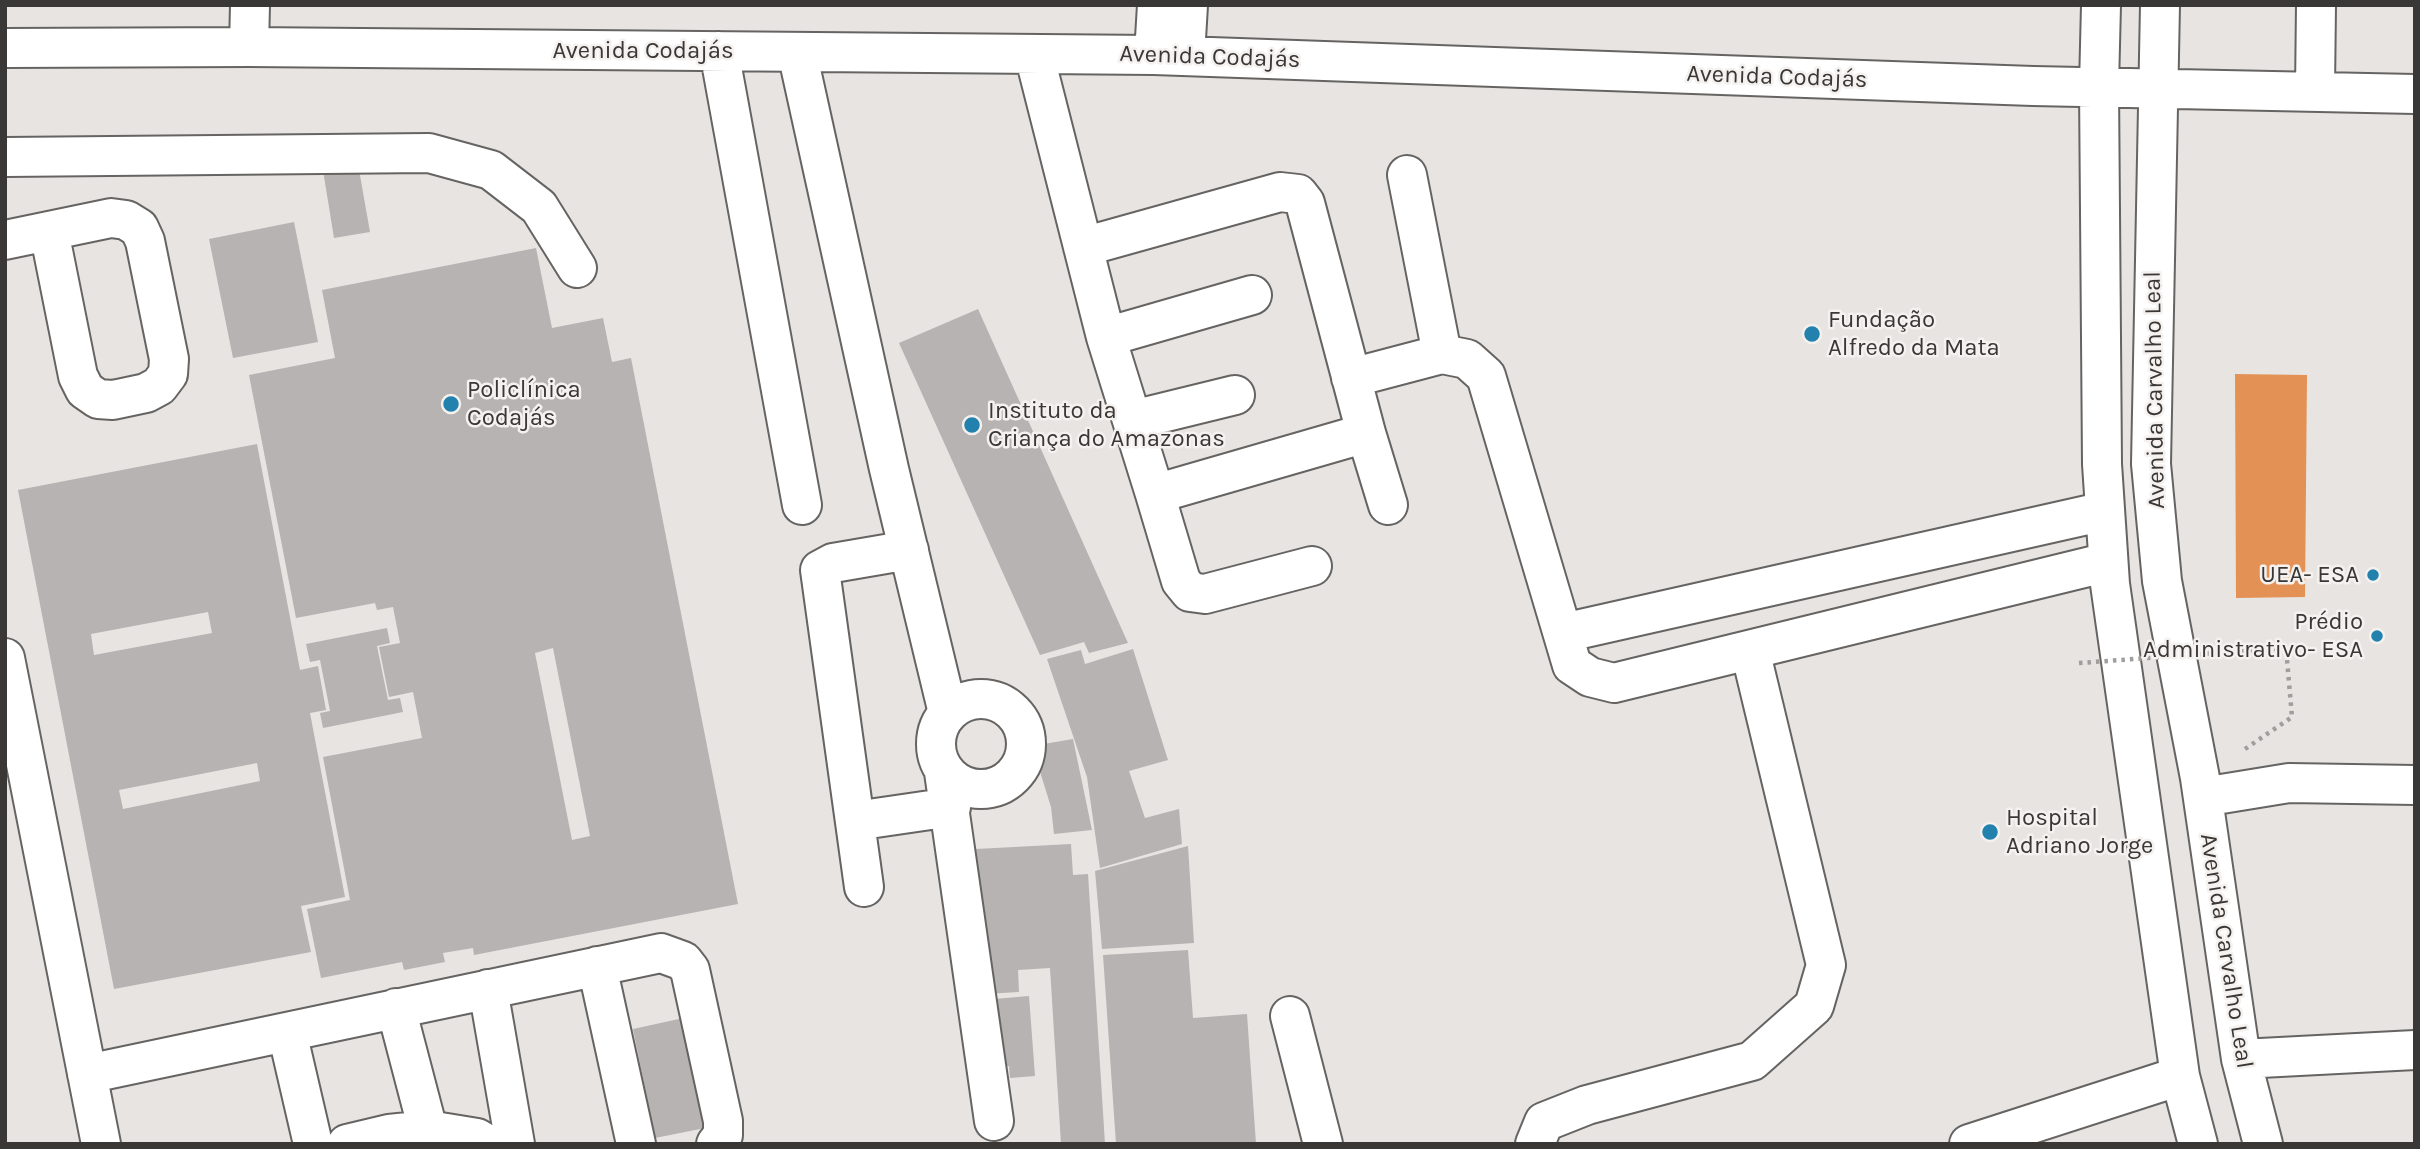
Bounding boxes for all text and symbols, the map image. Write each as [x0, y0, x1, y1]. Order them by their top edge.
street label: Avenida Codajás [552, 37, 734, 65]
street label: Avenida Codajás [1119, 39, 1301, 75]
street label: Avenida Codajás [1686, 59, 1868, 95]
street label: Avenida Carvalho Leal [2139, 271, 2171, 509]
place label: Fundação Alfredo da Mata [1828, 306, 2000, 362]
marker: Fundação Alfredo da Mata [1802, 324, 1822, 344]
place label: Policlínica Codajás [467, 376, 581, 432]
marker: Policlínica Codajás [441, 394, 461, 414]
place label: Instituto da Criança do Amazonas [988, 397, 1225, 453]
marker: Instituto da Criança do Amazonas [962, 415, 982, 435]
place label: UEA- ESA [2260, 561, 2359, 589]
marker: UEA- ESA [2365, 567, 2381, 583]
place label: Prédio Administrativo- ESA [2143, 608, 2363, 664]
marker: Prédio Administrativo- ESA [2369, 628, 2385, 644]
place label: Hospital Adriano Jorge [2006, 804, 2153, 860]
marker: Hospital Adriano Jorge [1980, 822, 2000, 842]
street label: Avenida Carvalho Leal [2193, 831, 2259, 1071]

